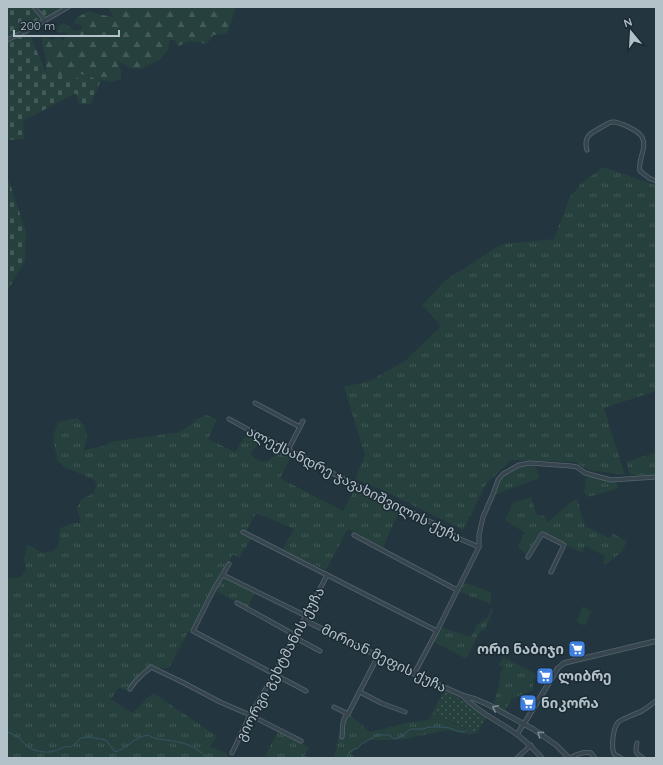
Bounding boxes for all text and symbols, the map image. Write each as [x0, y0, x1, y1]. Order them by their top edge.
scale bar [14, 12, 119, 38]
north arrow [611, 12, 651, 52]
text: N [622, 15, 634, 30]
text: 200 m [20, 18, 55, 33]
street label: ალექსანდრე ჯავახიშვილის ქუჩა [243, 422, 465, 546]
street label: გიორგი გეხტმანის ქუჩა [232, 584, 328, 744]
street label: მირიან მეფის ქუჩა [318, 620, 450, 696]
supermarket icon: ორი ნაბიჯი [567, 639, 587, 659]
place label: ორი ნაბიჯი [477, 640, 564, 658]
supermarket icon: ლიბრე [535, 666, 555, 686]
place label: ლიბრე [558, 667, 612, 685]
supermarket icon: ნიკორა [518, 693, 538, 713]
place label: ნიკორა [541, 694, 599, 712]
one-way arrow [492, 705, 499, 713]
one-way arrow [537, 731, 544, 739]

